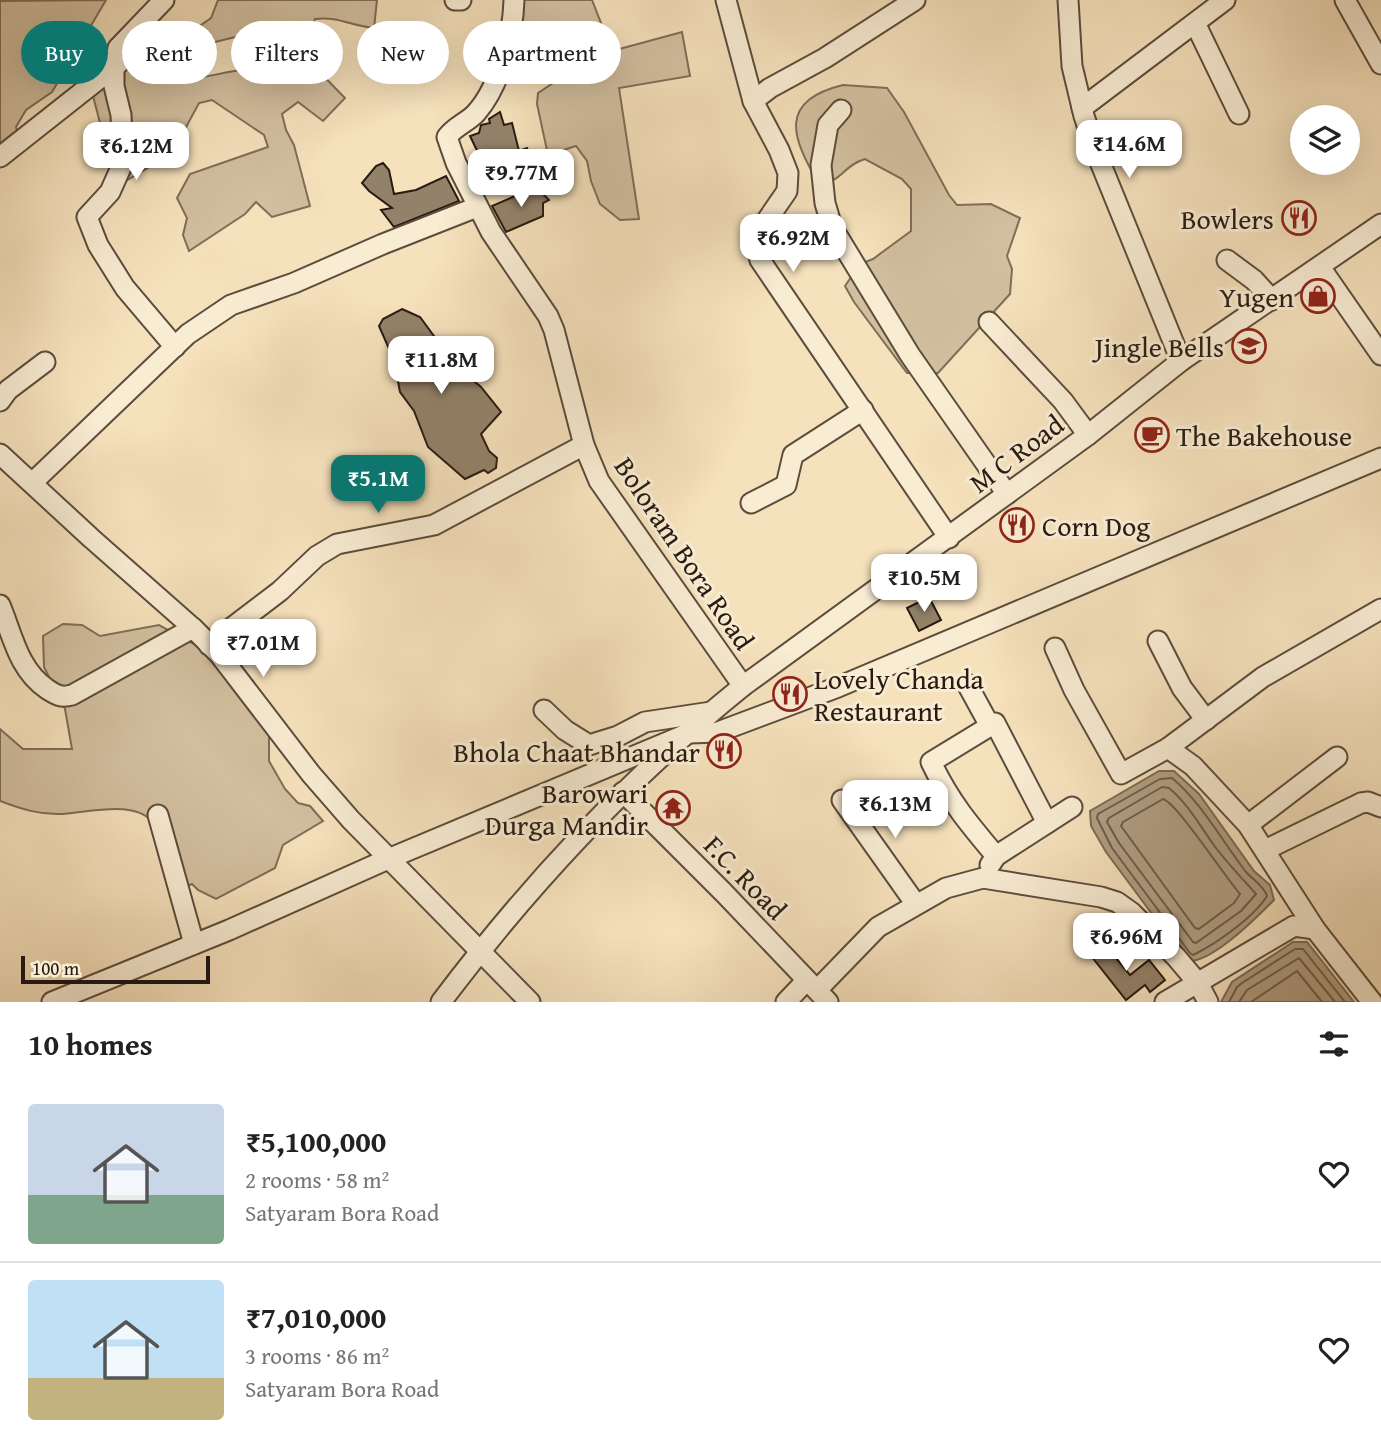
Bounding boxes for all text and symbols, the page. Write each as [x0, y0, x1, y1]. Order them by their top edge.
chip: Buy [21, 21, 108, 84]
chip: Rent [122, 21, 217, 84]
chip: Filters [231, 21, 343, 84]
chip: New [357, 21, 449, 84]
chip: Apartment [463, 21, 621, 84]
map controls [1290, 105, 1360, 175]
button: layers [1290, 105, 1360, 175]
pin: ₹14.6M [1072, 120, 1186, 180]
pin: ₹6.12M [79, 122, 193, 182]
text: ₹14.6M [1092, 126, 1166, 159]
text: ₹6.12M [99, 128, 173, 161]
pin: ₹9.77M [464, 150, 578, 209]
text: ₹9.77M [484, 155, 558, 188]
place label: Bowlers [1181, 198, 1274, 239]
restaurant icon: Bowlers [1280, 199, 1318, 237]
pin: ₹6.92M [736, 215, 850, 274]
text: ₹6.92M [756, 220, 830, 253]
place label: Yugen [1219, 276, 1294, 317]
shop icon: Yugen [1299, 277, 1337, 315]
place label: Jingle Bells [1092, 326, 1224, 367]
school or university icon: Jingle Bells [1230, 327, 1268, 365]
pin: ₹11.8M [384, 336, 498, 396]
text: ₹11.8M [404, 342, 478, 375]
street label: M C Road [960, 404, 1072, 502]
place label: The Bakehouse [1176, 415, 1352, 456]
cafe icon: The Bakehouse [1133, 416, 1171, 454]
street label: Boloram Bora Road [605, 448, 765, 658]
pin: ₹5.1M [329, 456, 427, 515]
text: ₹5.1M [347, 461, 409, 494]
place label: Corn Dog [1042, 505, 1150, 546]
restaurant icon: Corn Dog [998, 506, 1036, 544]
pin: ₹10.5M [867, 554, 981, 614]
text: ₹10.5M [887, 560, 961, 593]
pin: ₹7.01M [206, 620, 320, 679]
text: ₹7.01M [226, 625, 300, 658]
place label: Lovely Chanda Restaurant [814, 658, 985, 731]
restaurant icon: Lovely Chanda Restaurant [771, 675, 809, 713]
place label: Bhola Chaat Bhandar [453, 731, 700, 772]
restaurant icon: Bhola Chaat Bhandar [705, 732, 743, 770]
place label: Barowari Durga Mandir [485, 772, 648, 845]
pin: ₹6.13M [838, 780, 952, 840]
text: ₹6.13M [858, 786, 932, 819]
temple icon: Barowari Durga Mandir [654, 789, 692, 827]
street label: F.C. Road [695, 825, 797, 929]
pin: ₹6.96M [1069, 914, 1183, 973]
text: ₹6.96M [1089, 919, 1163, 952]
scale bar [21, 953, 210, 985]
text: 100 m [32, 954, 79, 982]
text: 10 homes [28, 1022, 153, 1066]
icon: filters [1315, 1025, 1353, 1063]
text: ₹5,100,000 [245, 1119, 386, 1163]
icon: home [84, 1132, 168, 1216]
icon: heart [1315, 1155, 1353, 1193]
text: 2 rooms · 58 m² [245, 1163, 389, 1196]
text: Satyaram Bora Road [245, 1196, 439, 1229]
text: ₹7,010,000 [245, 1295, 386, 1339]
icon: home [84, 1308, 168, 1392]
icon: heart [1315, 1331, 1353, 1369]
text: 3 rooms · 86 m² [245, 1339, 389, 1372]
text: Satyaram Bora Road [245, 1372, 439, 1405]

